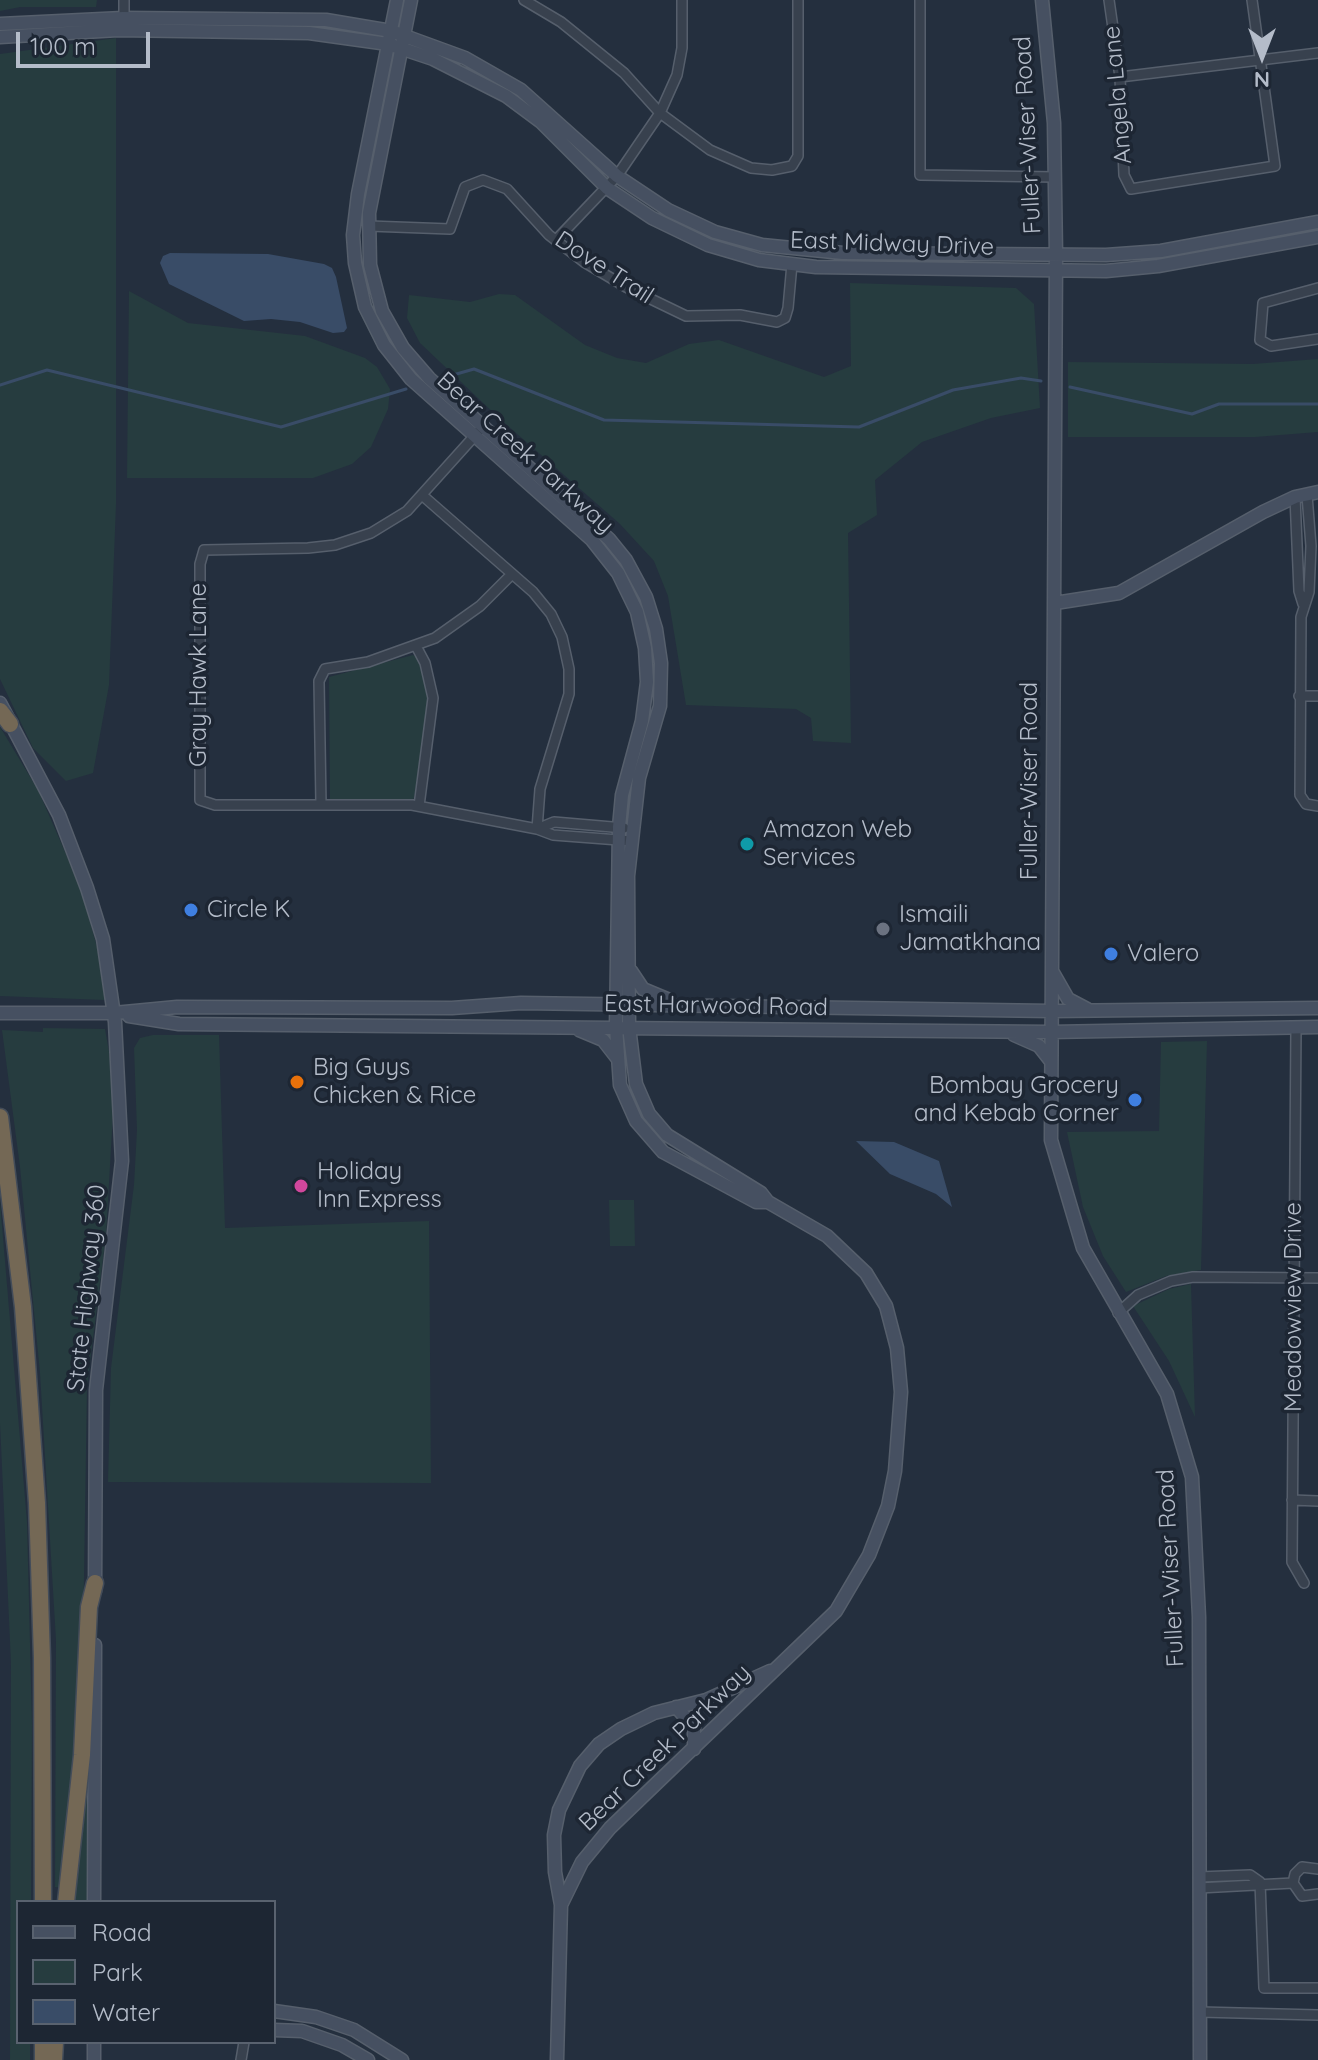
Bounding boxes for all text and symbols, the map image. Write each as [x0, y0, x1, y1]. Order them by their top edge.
scale bar [20, 16, 154, 66]
north arrow [1222, 16, 1302, 96]
street label: Angela Lane [1098, 25, 1138, 165]
text: 100 m [30, 31, 96, 61]
street label: Fuller-Wiser Road [1008, 35, 1048, 235]
text: N [1254, 66, 1270, 94]
street label: Dove Trail [549, 225, 659, 311]
street label: East Midway Drive [789, 226, 995, 262]
street label: Bear Creek Parkway [431, 366, 619, 540]
street label: Gray Hawk Lane [185, 583, 213, 767]
street label: Fuller-Wiser Road [1016, 682, 1044, 880]
place label: Amazon Web Services [763, 816, 912, 872]
marker: Amazon Web Services [738, 835, 756, 853]
place label: Circle K [207, 896, 291, 924]
marker: Circle K [182, 901, 200, 919]
place label: Ismaili Jamatkhana [899, 901, 1041, 957]
marker: Ismaili Jamatkhana [874, 920, 892, 938]
place label: Valero [1127, 940, 1199, 968]
marker: Valero [1102, 945, 1120, 963]
street label: East Harwood Road [604, 990, 828, 1022]
place label: Big Guys Chicken & Rice [313, 1054, 476, 1110]
place label: Bombay Grocery and Kebab Corner [914, 1072, 1119, 1128]
marker: Big Guys Chicken & Rice [288, 1073, 306, 1091]
marker: Bombay Grocery and Kebab Corner [1126, 1091, 1144, 1109]
place label: Holiday Inn Express [317, 1158, 442, 1214]
marker: Holiday Inn Express [292, 1177, 310, 1195]
street label: State Highway 360 [62, 1183, 112, 1393]
street label: Meadowview Drive [1280, 1202, 1308, 1412]
street label: Fuller-Wiser Road [1151, 1468, 1191, 1668]
street label: Bear Creek Parkway [573, 1659, 757, 1837]
legend [16, 1900, 276, 2044]
text: Road [92, 1917, 152, 1947]
text: Park [92, 1957, 143, 1987]
text: Water [92, 1997, 160, 2027]

